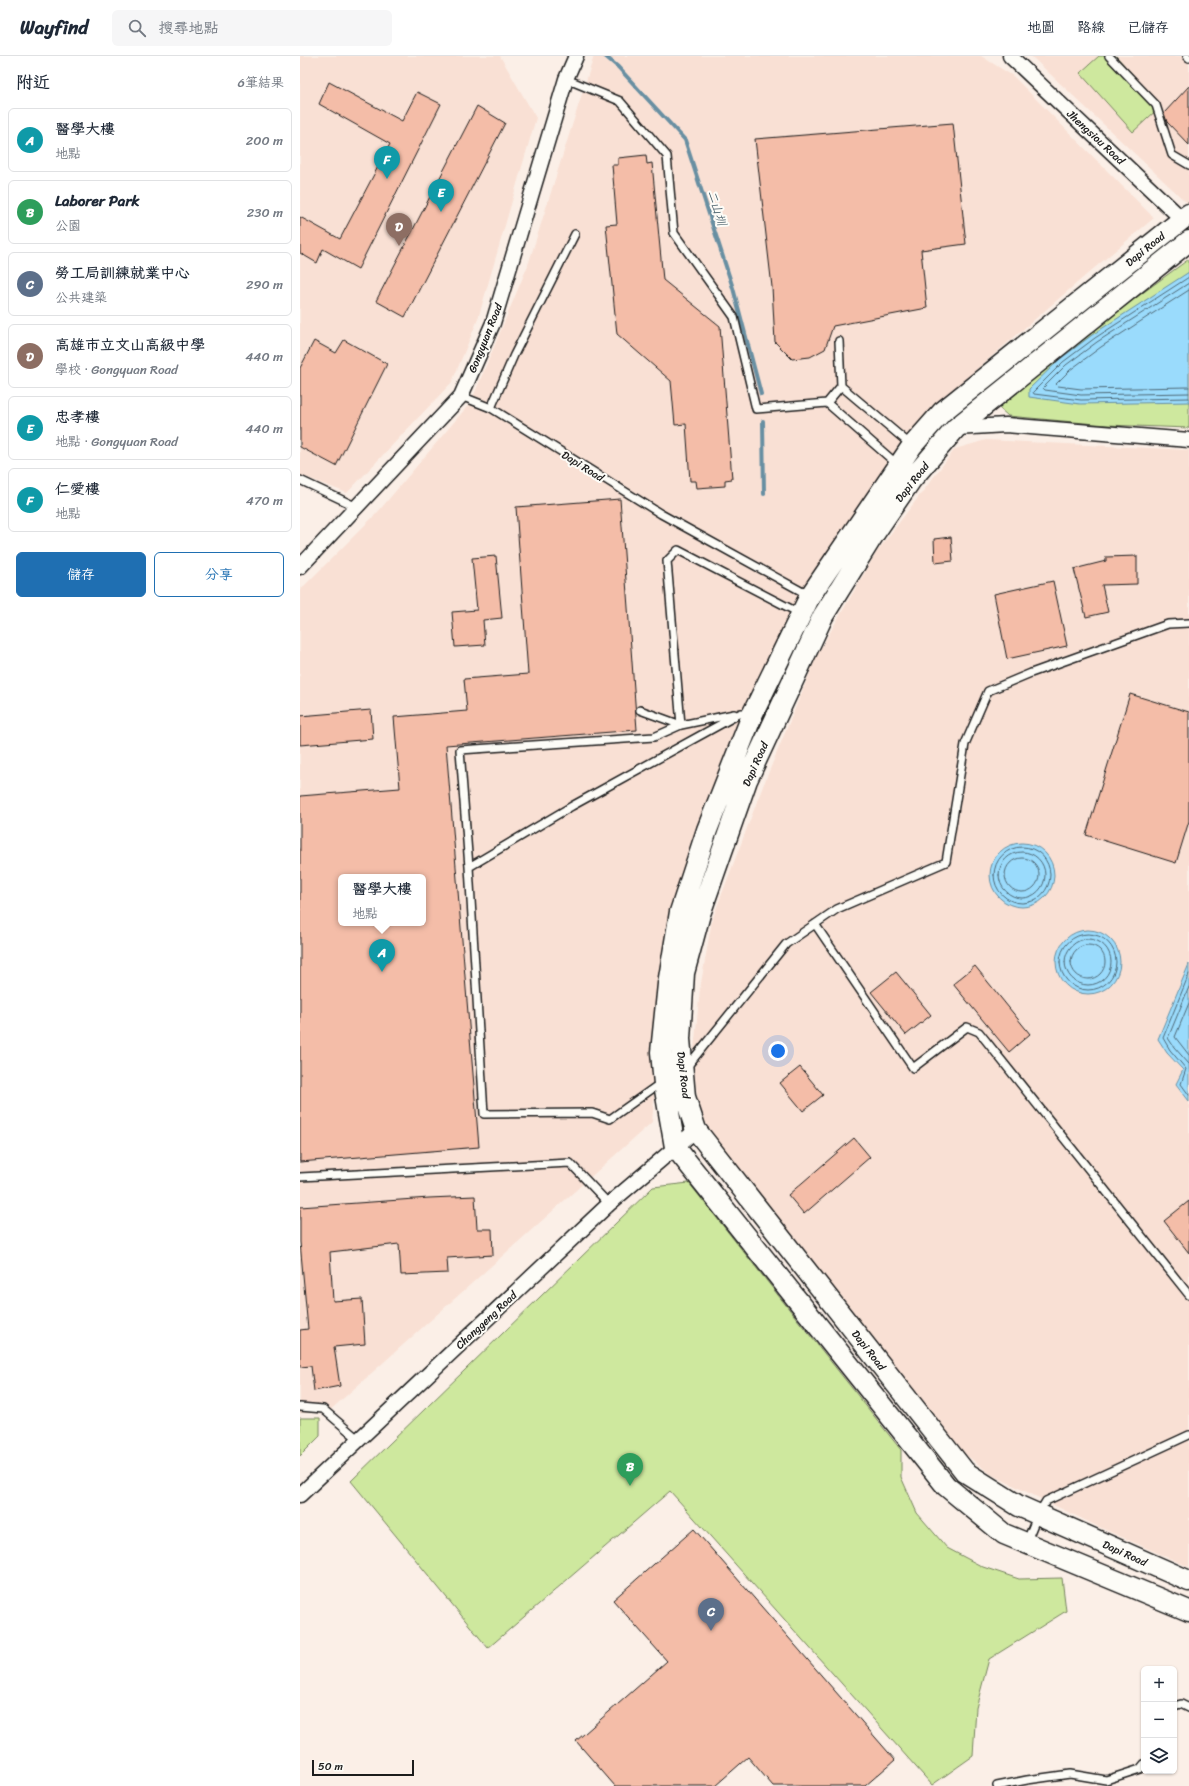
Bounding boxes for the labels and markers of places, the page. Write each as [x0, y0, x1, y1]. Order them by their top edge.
pin: F [374, 146, 400, 179]
pin: E [428, 179, 454, 212]
pin: D [386, 213, 412, 246]
pin: A [369, 939, 395, 972]
pin: B [617, 1453, 643, 1486]
pin: C [698, 1598, 724, 1631]

